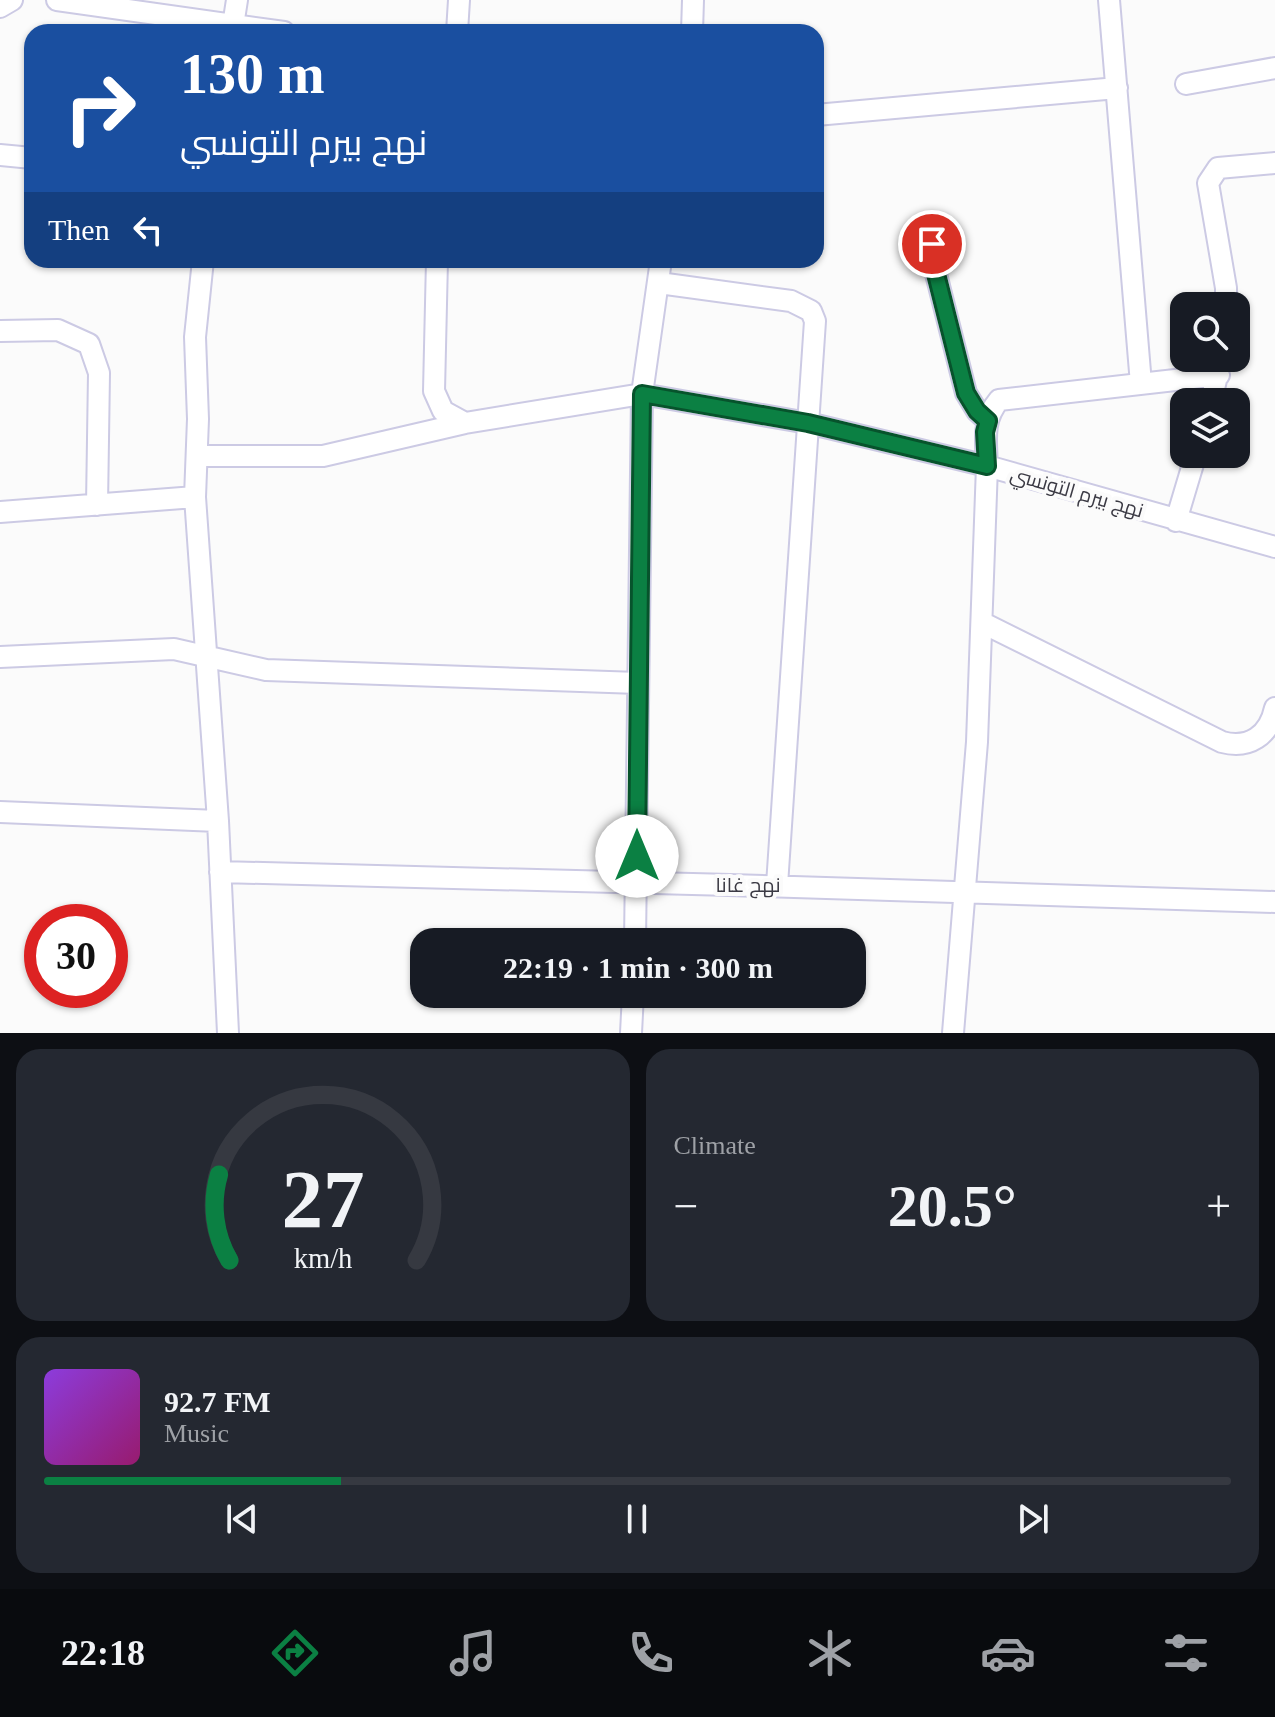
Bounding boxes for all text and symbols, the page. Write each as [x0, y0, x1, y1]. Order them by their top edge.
text: 130 m [180, 43, 325, 105]
icon: right [48, 56, 152, 160]
text: نهج بيرم التونسي [180, 123, 427, 163]
icon: left [126, 208, 170, 252]
pin [898, 210, 966, 278]
text: Then [48, 213, 110, 246]
icon: arrive [910, 222, 954, 266]
map controls [1170, 292, 1250, 468]
button: search [1170, 292, 1250, 372]
button: layers [1170, 388, 1250, 468]
street label: نهج بيرم التونسي [1007, 462, 1146, 525]
position arrow [595, 814, 679, 898]
street label: نهج غانا [715, 874, 781, 899]
speed limit sign: 30 [24, 904, 128, 1008]
text: 22:19 · 1 min · 300 m [503, 951, 773, 984]
text: Climate [674, 1131, 756, 1160]
text: 27 [281, 1153, 364, 1245]
text: 20.5° [888, 1173, 1017, 1239]
text: − [674, 1182, 698, 1231]
text: + [1206, 1182, 1231, 1231]
text: km/h [293, 1243, 352, 1274]
text: 92.7 FM [164, 1385, 271, 1418]
text: Music [164, 1419, 229, 1448]
icon: previous [220, 1497, 264, 1541]
icon: pause [615, 1497, 659, 1541]
icon: next [1011, 1497, 1055, 1541]
icon: directions [267, 1625, 323, 1681]
icon: music [445, 1625, 501, 1681]
icon: phone [623, 1625, 679, 1681]
icon: climate [802, 1625, 858, 1681]
icon: car [980, 1625, 1036, 1681]
icon: filters [1158, 1625, 1214, 1681]
text: 22:18 [61, 1633, 145, 1673]

